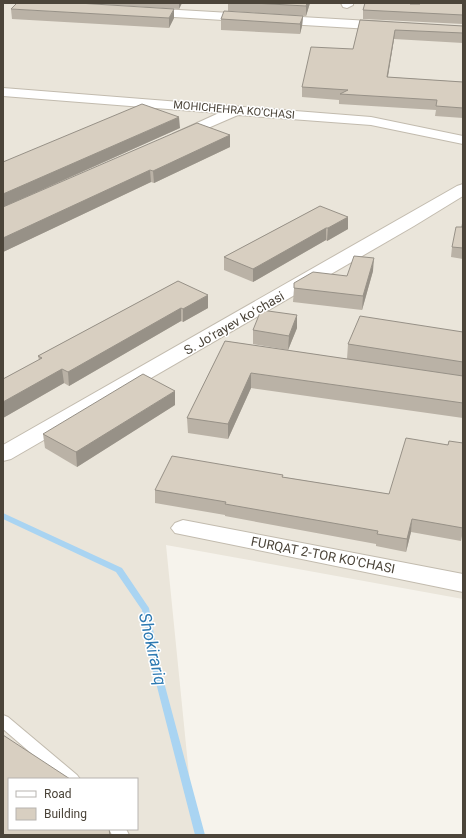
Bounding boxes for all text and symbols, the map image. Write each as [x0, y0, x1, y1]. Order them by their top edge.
street label: MOHICHEHRA KO'CHASI [173, 98, 295, 122]
street label: S. Joʻrayev koʻchasi [181, 288, 287, 358]
street label: FURQAT 2-TOR KO'CHASI [250, 534, 396, 576]
water label: Shokirariq [135, 611, 171, 687]
legend [8, 778, 138, 830]
text: Road [44, 787, 72, 801]
text: Building [44, 807, 87, 821]

